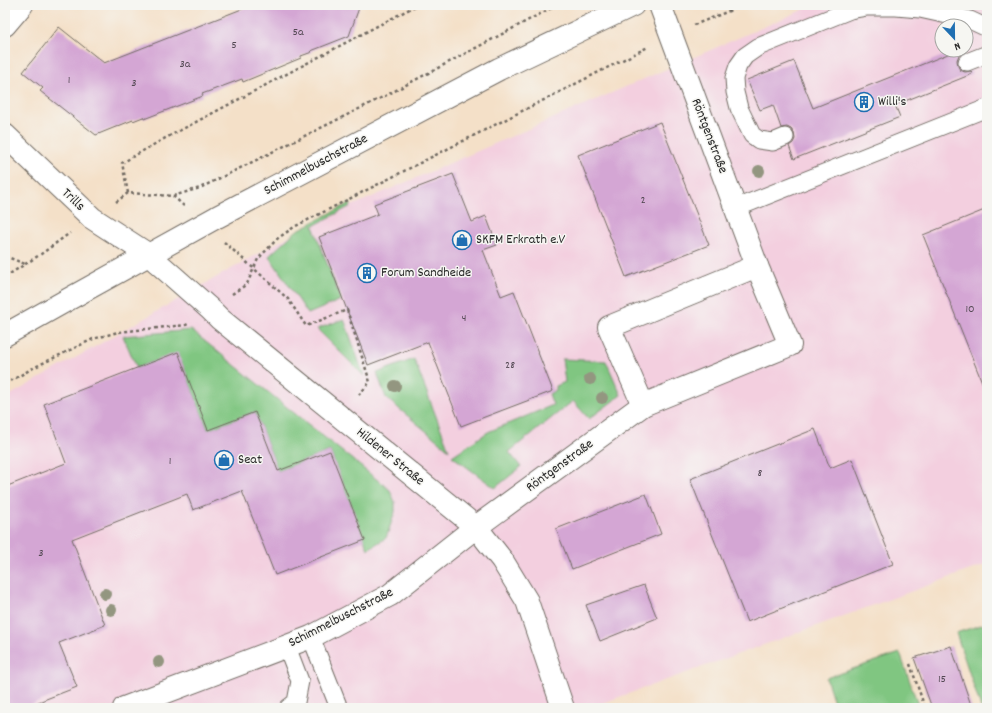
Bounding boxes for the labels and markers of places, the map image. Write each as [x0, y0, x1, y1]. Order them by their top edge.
building icon: Willi's [853, 91, 875, 113]
place label: Willi's [878, 92, 907, 112]
shop icon: SKFM Erkrath e.V [451, 229, 473, 251]
place label: SKFM Erkrath e.V [476, 230, 566, 250]
building icon: Forum Sandheide [356, 262, 378, 284]
place label: Forum Sandheide [381, 263, 471, 283]
shop icon: Seat [213, 449, 235, 471]
place label: Seat [238, 450, 262, 470]

